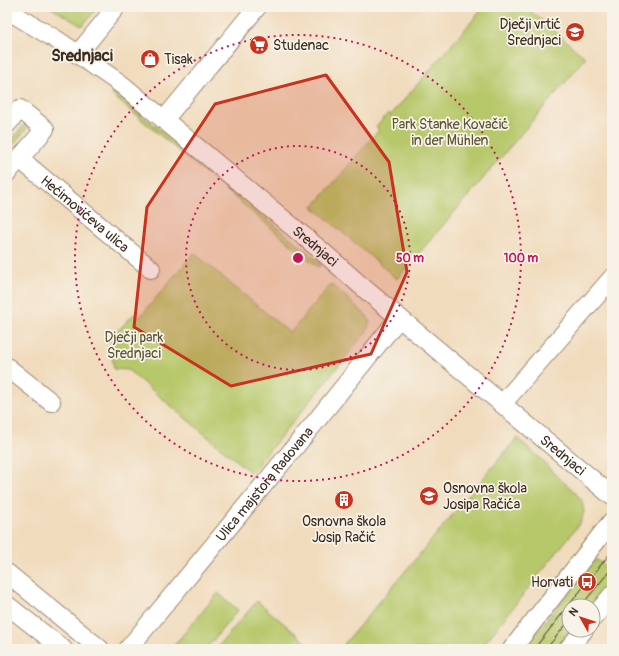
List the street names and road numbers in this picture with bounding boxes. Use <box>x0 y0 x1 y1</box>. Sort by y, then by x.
street label: Hećimovićeva ulica <box>37 172 132 256</box>
street label: Srednjaci <box>289 222 342 271</box>
street label: Ulica majstora Radovana <box>212 424 317 545</box>
street label: Srednjaci <box>536 431 589 479</box>

